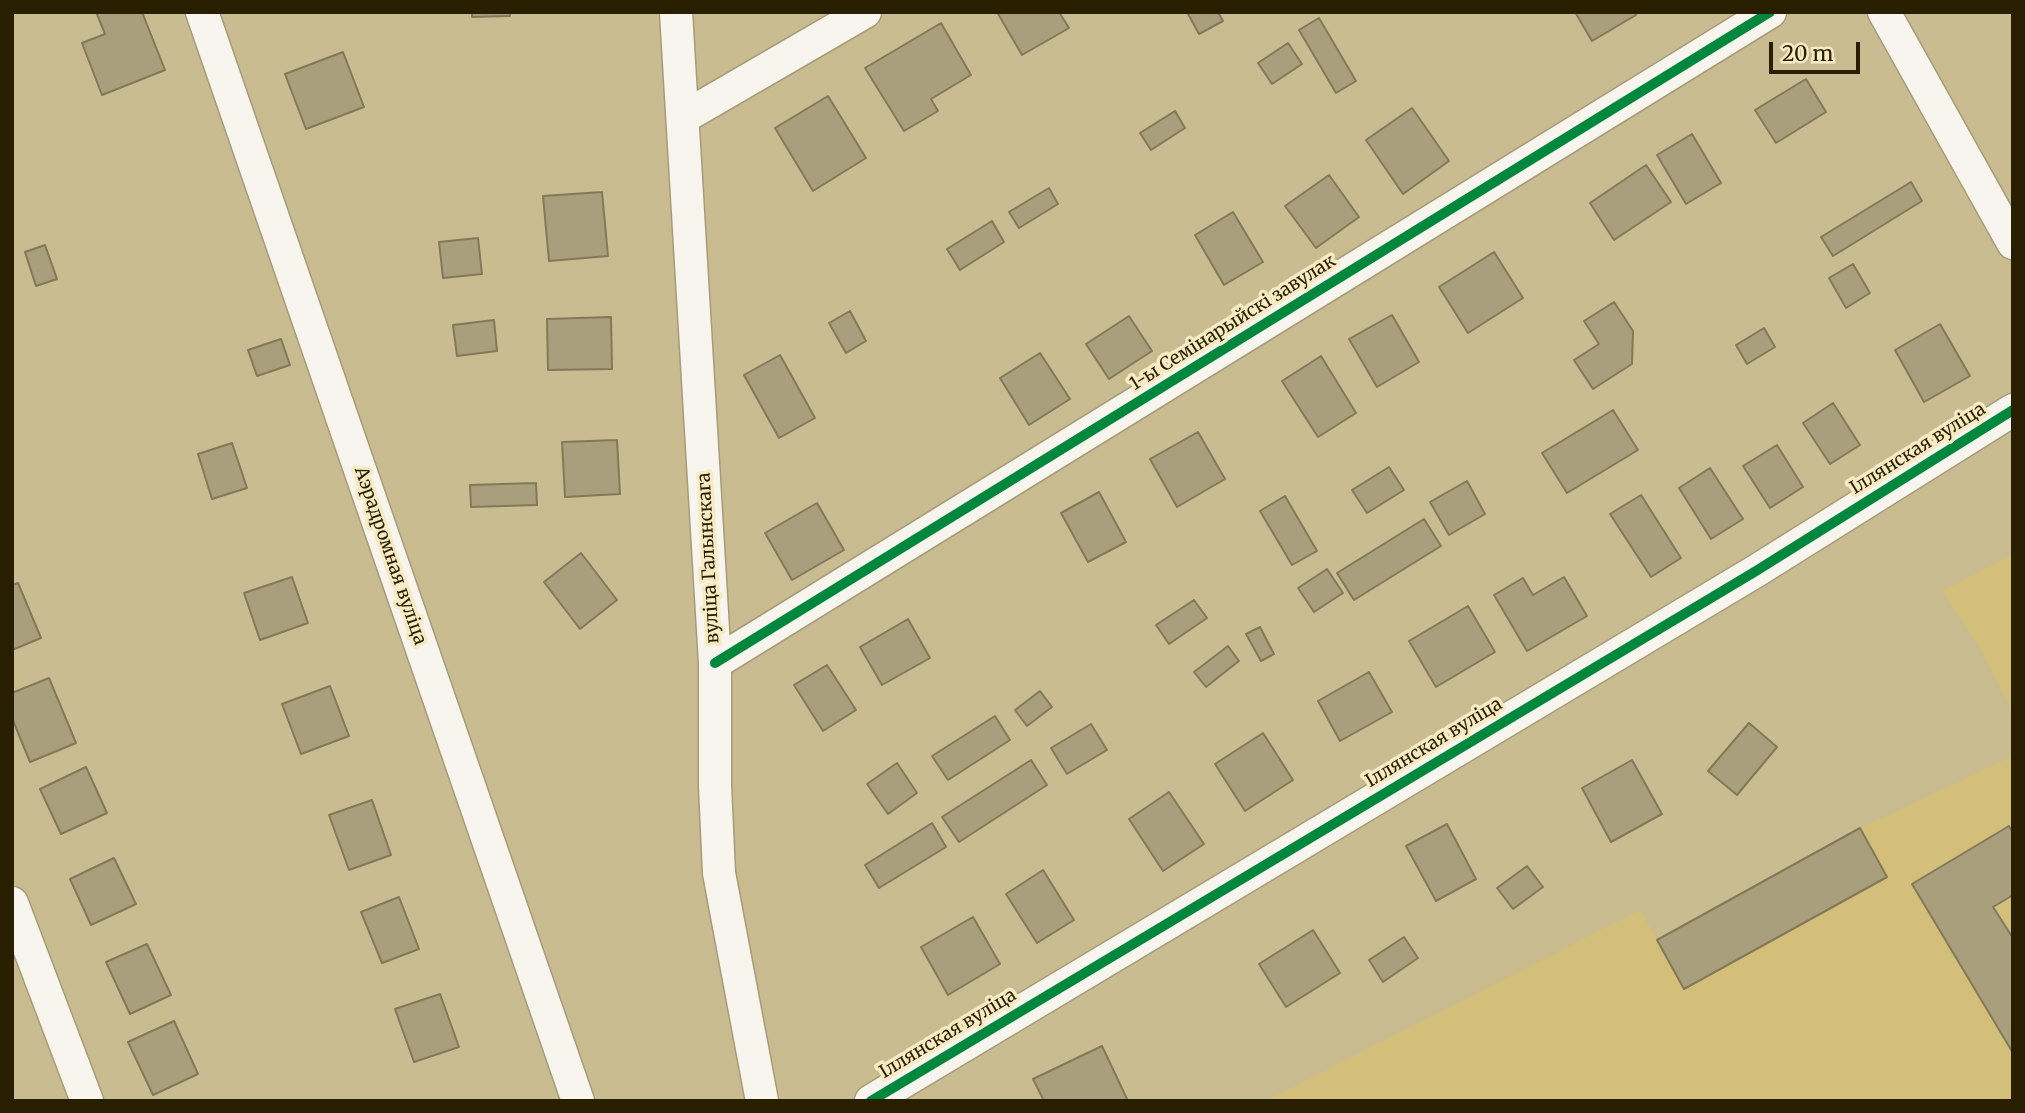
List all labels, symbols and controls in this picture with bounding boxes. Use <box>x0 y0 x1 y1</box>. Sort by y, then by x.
scale bar <box>1773 28 1864 72</box>
text: 20 m <box>1782 40 1833 67</box>
street label: 1-ы Семінарыйскі завулак <box>1126 251 1340 395</box>
street label: Іллянская вуліца <box>1846 399 1990 499</box>
street label: Аэрадромная вуліца <box>349 464 431 648</box>
street label: вуліца Галынскага <box>694 472 724 644</box>
street label: Іллянская вуліца <box>1362 694 1506 792</box>
street label: Іллянская вуліца <box>876 985 1020 1083</box>

